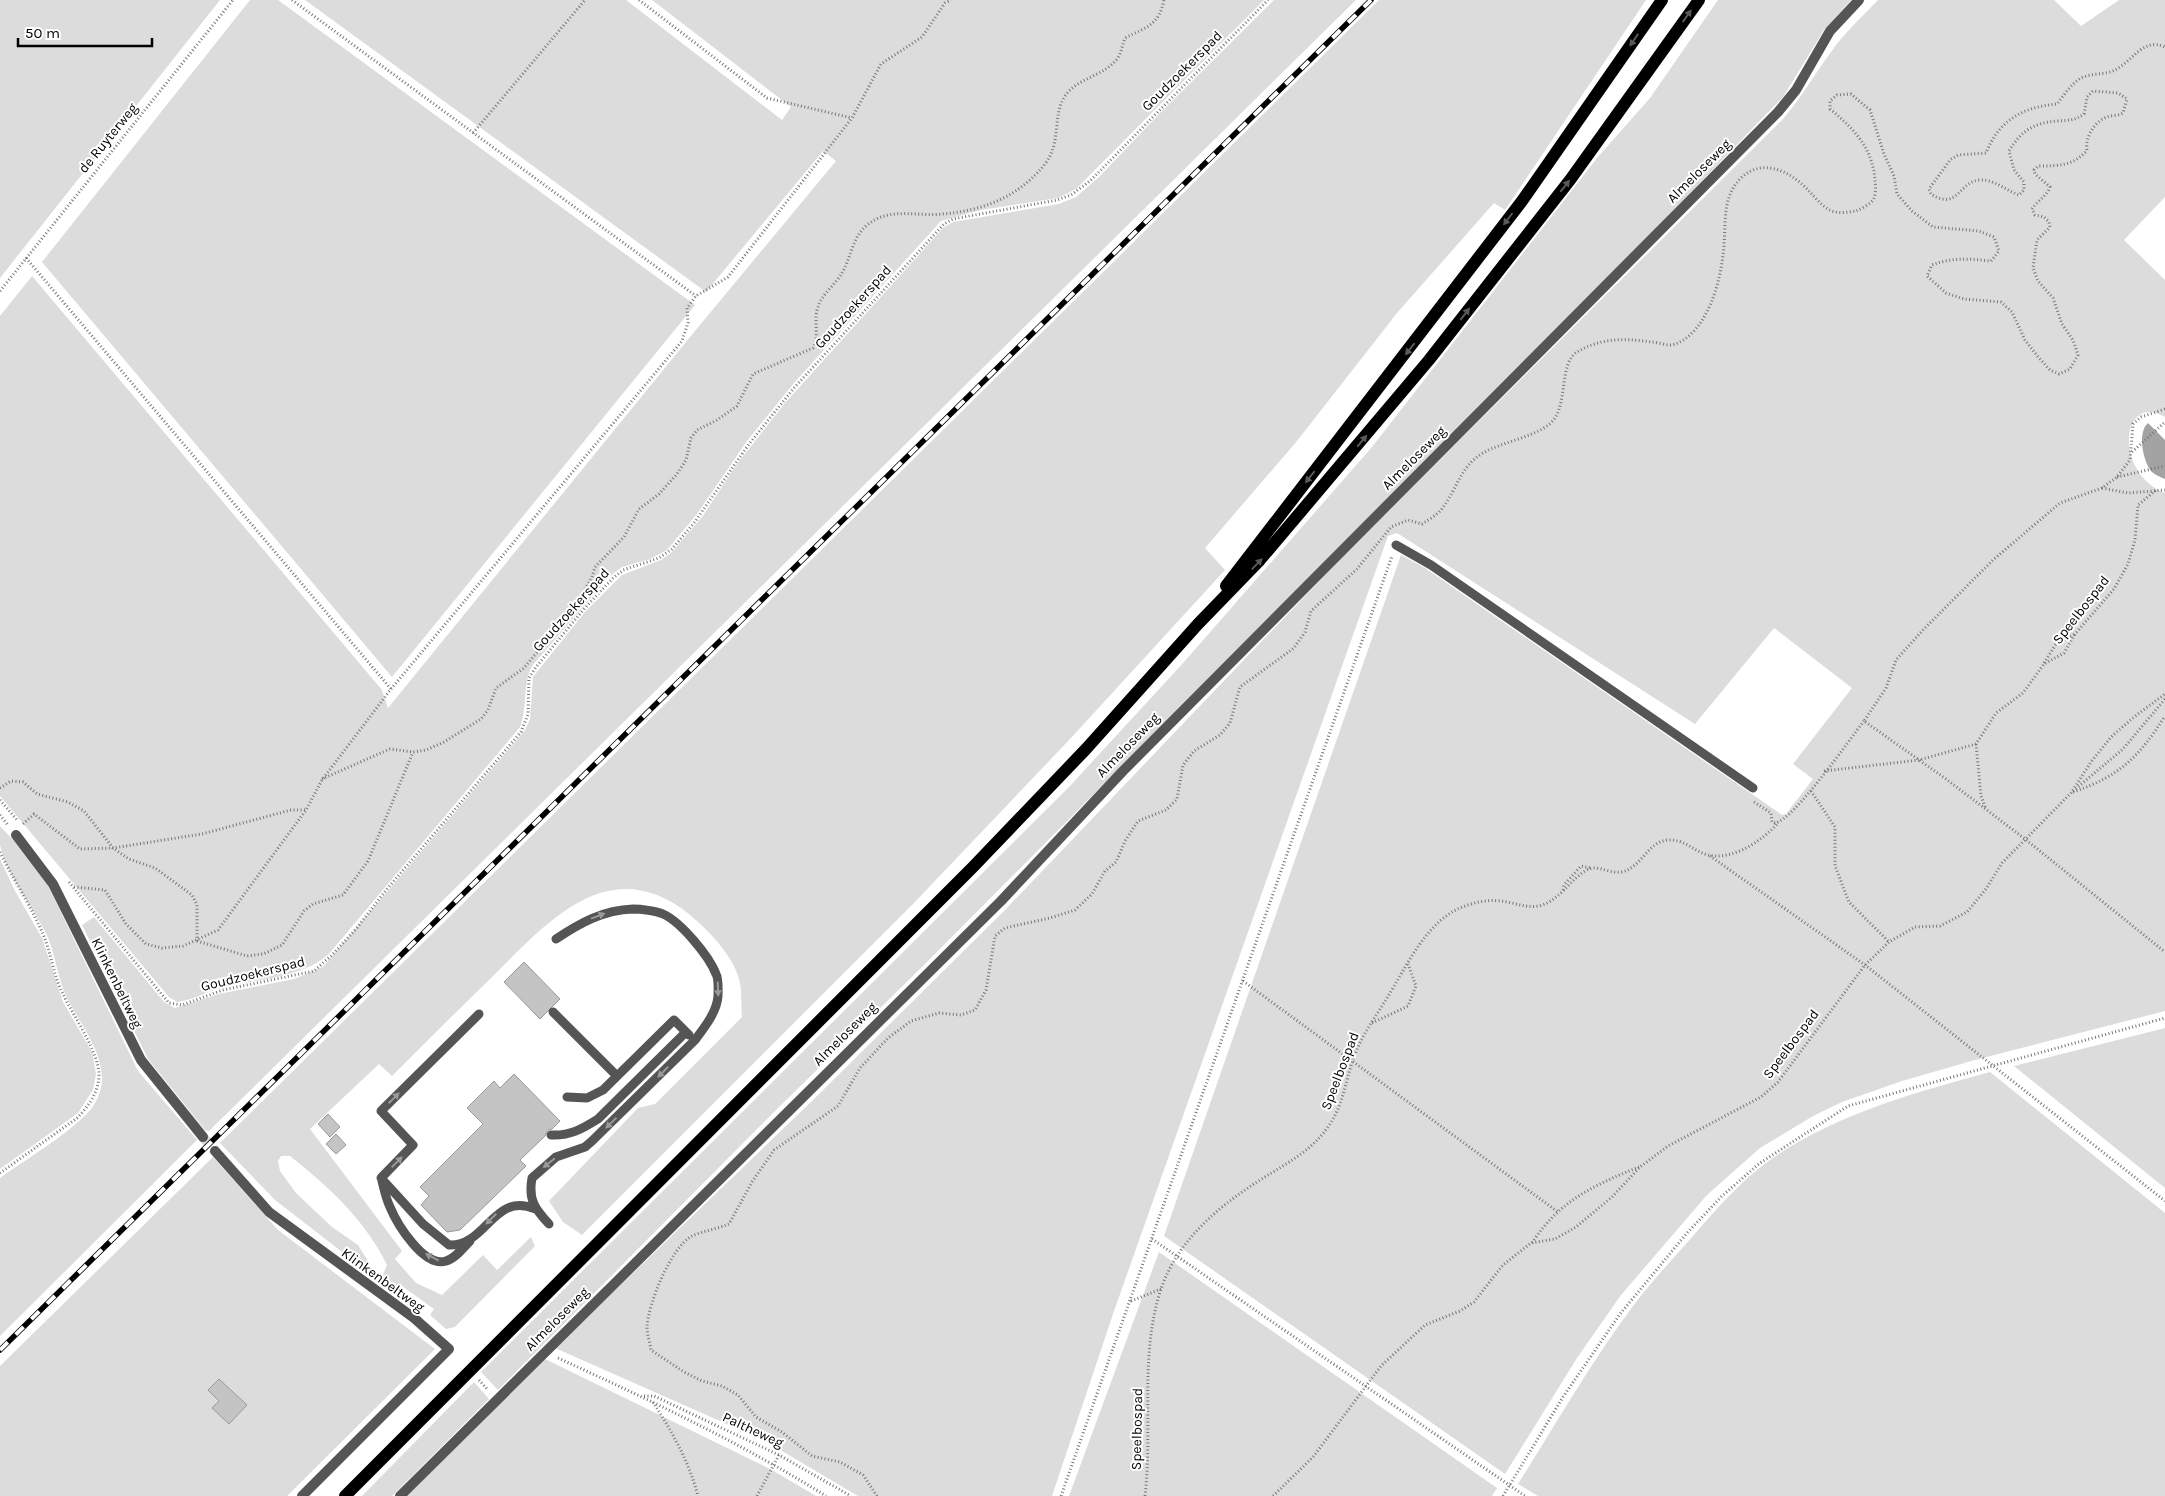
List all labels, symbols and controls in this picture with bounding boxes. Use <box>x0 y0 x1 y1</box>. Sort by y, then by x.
one-way arrow <box>1683 9 1692 23</box>
scale bar <box>18 15 151 47</box>
text: 50 m <box>25 24 60 42</box>
street label: Goudzoekerspad <box>1138 27 1226 115</box>
one-way arrow <box>1629 34 1639 47</box>
street label: de Ruyterweg <box>75 100 141 176</box>
street label: Almeloseweg <box>1663 135 1735 207</box>
one-way arrow <box>1559 180 1570 193</box>
one-way arrow <box>1503 212 1513 226</box>
street label: Goudzoekerspad <box>811 262 895 352</box>
one-way arrow <box>1459 308 1470 321</box>
one-way arrow <box>1404 342 1415 355</box>
street label: Almeloseweg <box>1378 422 1450 494</box>
one-way arrow <box>1357 434 1368 447</box>
one-way arrow <box>1304 470 1315 483</box>
one-way arrow <box>1251 558 1263 570</box>
street label: Goudzoekerspad <box>529 565 613 655</box>
street label: Speelbospad <box>2049 572 2113 648</box>
street label: Almeloseweg <box>1093 709 1163 781</box>
one-way arrow <box>591 912 606 919</box>
street label: Klinkenbeltweg <box>88 935 146 1031</box>
street label: Goudzoekerspad <box>199 953 307 995</box>
one-way arrow <box>714 981 722 997</box>
street label: Almeloseweg <box>809 998 881 1070</box>
street label: Speelbospad <box>1759 1006 1823 1082</box>
street label: Speelbospad <box>1317 1029 1363 1113</box>
one-way arrow <box>657 1066 669 1078</box>
one-way arrow <box>388 1092 400 1104</box>
one-way arrow <box>606 1116 618 1128</box>
one-way arrow <box>391 1156 403 1168</box>
one-way arrow <box>543 1157 556 1168</box>
one-way arrow <box>486 1213 498 1225</box>
street label: Klinkenbeltweg <box>338 1244 428 1316</box>
one-way arrow <box>424 1253 439 1261</box>
street label: Almeloseweg <box>521 1283 593 1355</box>
street label: Speelbospad <box>1128 1388 1146 1470</box>
street label: Paltheweg <box>720 1408 786 1452</box>

